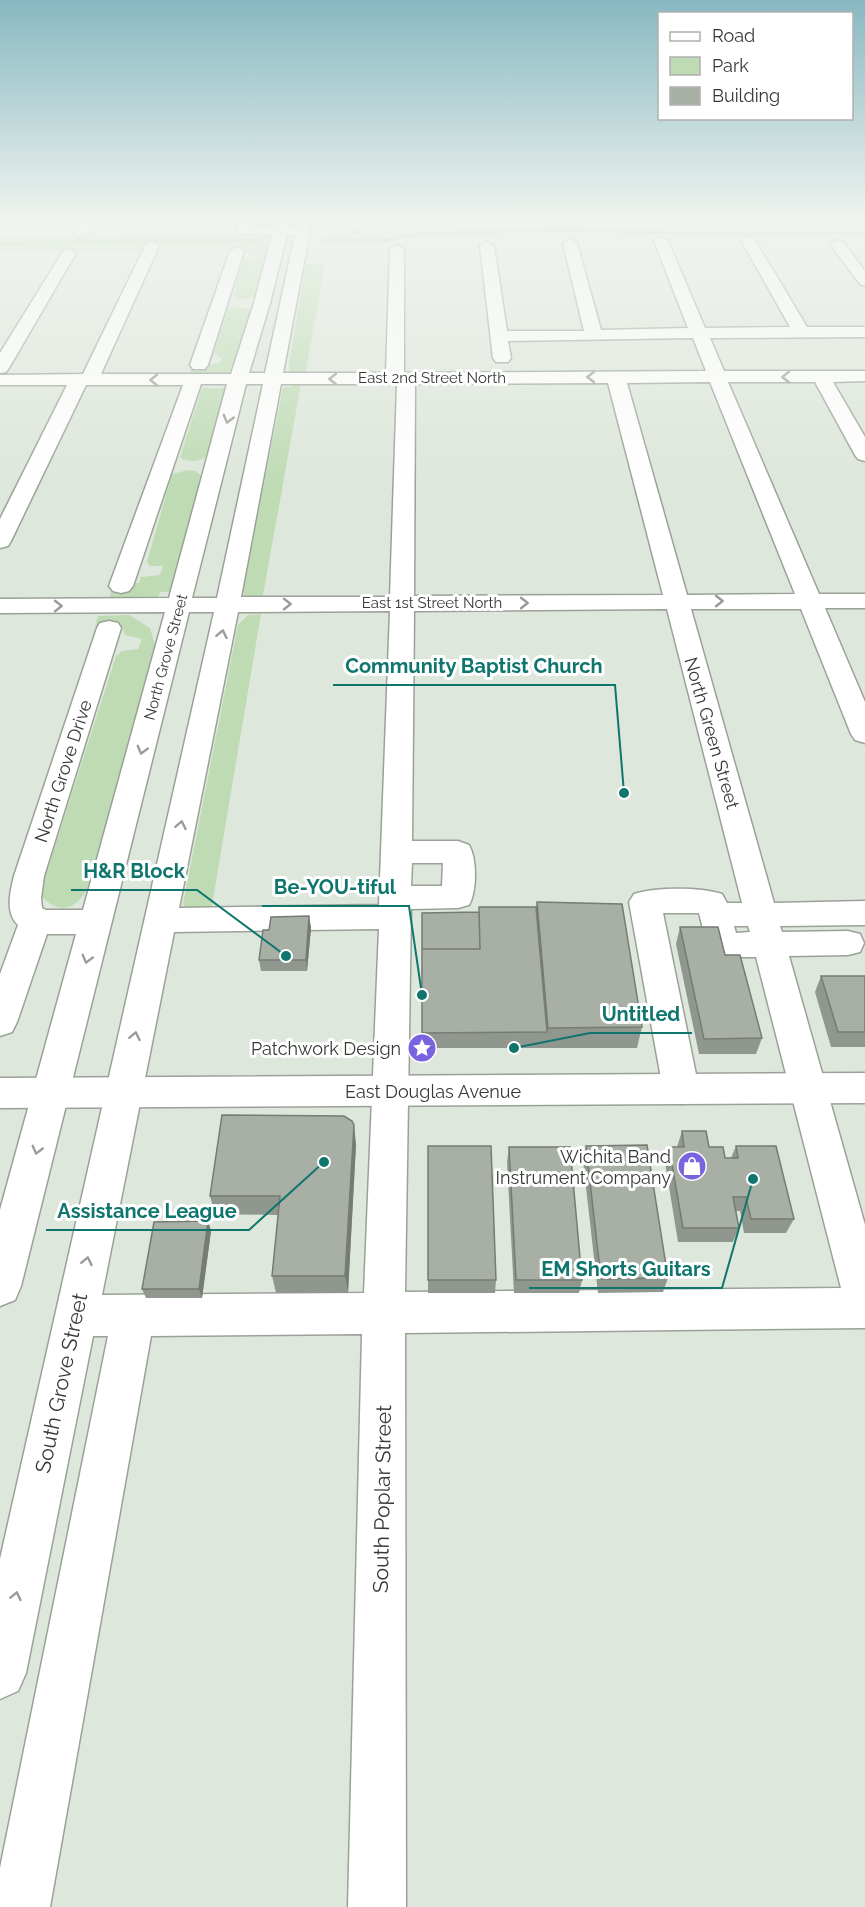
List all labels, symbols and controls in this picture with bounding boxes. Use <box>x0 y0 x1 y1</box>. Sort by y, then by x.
legend <box>658 12 853 120</box>
text: Road <box>712 25 755 46</box>
text: Park <box>712 55 749 76</box>
text: Building <box>712 85 780 106</box>
street label: East 2nd Street North <box>358 369 506 387</box>
one-way arrow <box>781 370 790 383</box>
one-way arrow <box>586 371 595 383</box>
one-way arrow <box>149 373 158 386</box>
one-way arrow <box>328 373 337 385</box>
one-way arrow <box>223 413 235 424</box>
street label: North Grove Street <box>141 592 191 722</box>
street label: East 1st Street North <box>362 594 502 612</box>
one-way arrow <box>714 595 723 607</box>
one-way arrow <box>519 596 528 609</box>
one-way arrow <box>282 598 291 610</box>
one-way arrow <box>54 600 63 612</box>
one-way arrow <box>214 630 227 640</box>
callout: Community Baptist Church <box>333 647 615 685</box>
text: Community Baptist Church <box>345 654 603 678</box>
street label: North Green Street <box>680 655 744 811</box>
street label: North Grove Drive <box>30 697 96 845</box>
one-way arrow <box>137 744 149 755</box>
one-way arrow <box>173 820 186 830</box>
callout: H&R Block <box>71 852 197 890</box>
text: H&R Block <box>83 859 186 883</box>
callout: Be-YOU-tiful <box>262 868 409 906</box>
text: Be-YOU-tiful <box>274 875 397 899</box>
one-way arrow <box>82 954 95 964</box>
callout: Untitled <box>590 995 692 1033</box>
text: Untitled <box>602 1002 680 1026</box>
one-way arrow <box>128 1031 141 1041</box>
place icon: Patchwork Design <box>406 1032 438 1064</box>
place label: Patchwork Design <box>251 1038 401 1059</box>
street label: East Douglas Avenue <box>345 1081 521 1102</box>
one-way arrow <box>32 1144 44 1155</box>
place label: Wichita Band Instrument Company <box>496 1146 671 1188</box>
shop icon: Wichita Band Instrument Company <box>676 1150 708 1182</box>
callout: Assistance League <box>46 1192 249 1230</box>
text: Assistance League <box>57 1199 237 1223</box>
callout: EM Shorts Guitars <box>529 1250 722 1288</box>
one-way arrow <box>80 1256 93 1266</box>
text: EM Shorts Guitars <box>541 1257 711 1281</box>
street label: South Grove Street <box>30 1291 92 1475</box>
street label: South Poplar Street <box>368 1405 396 1593</box>
one-way arrow <box>9 1591 22 1601</box>

